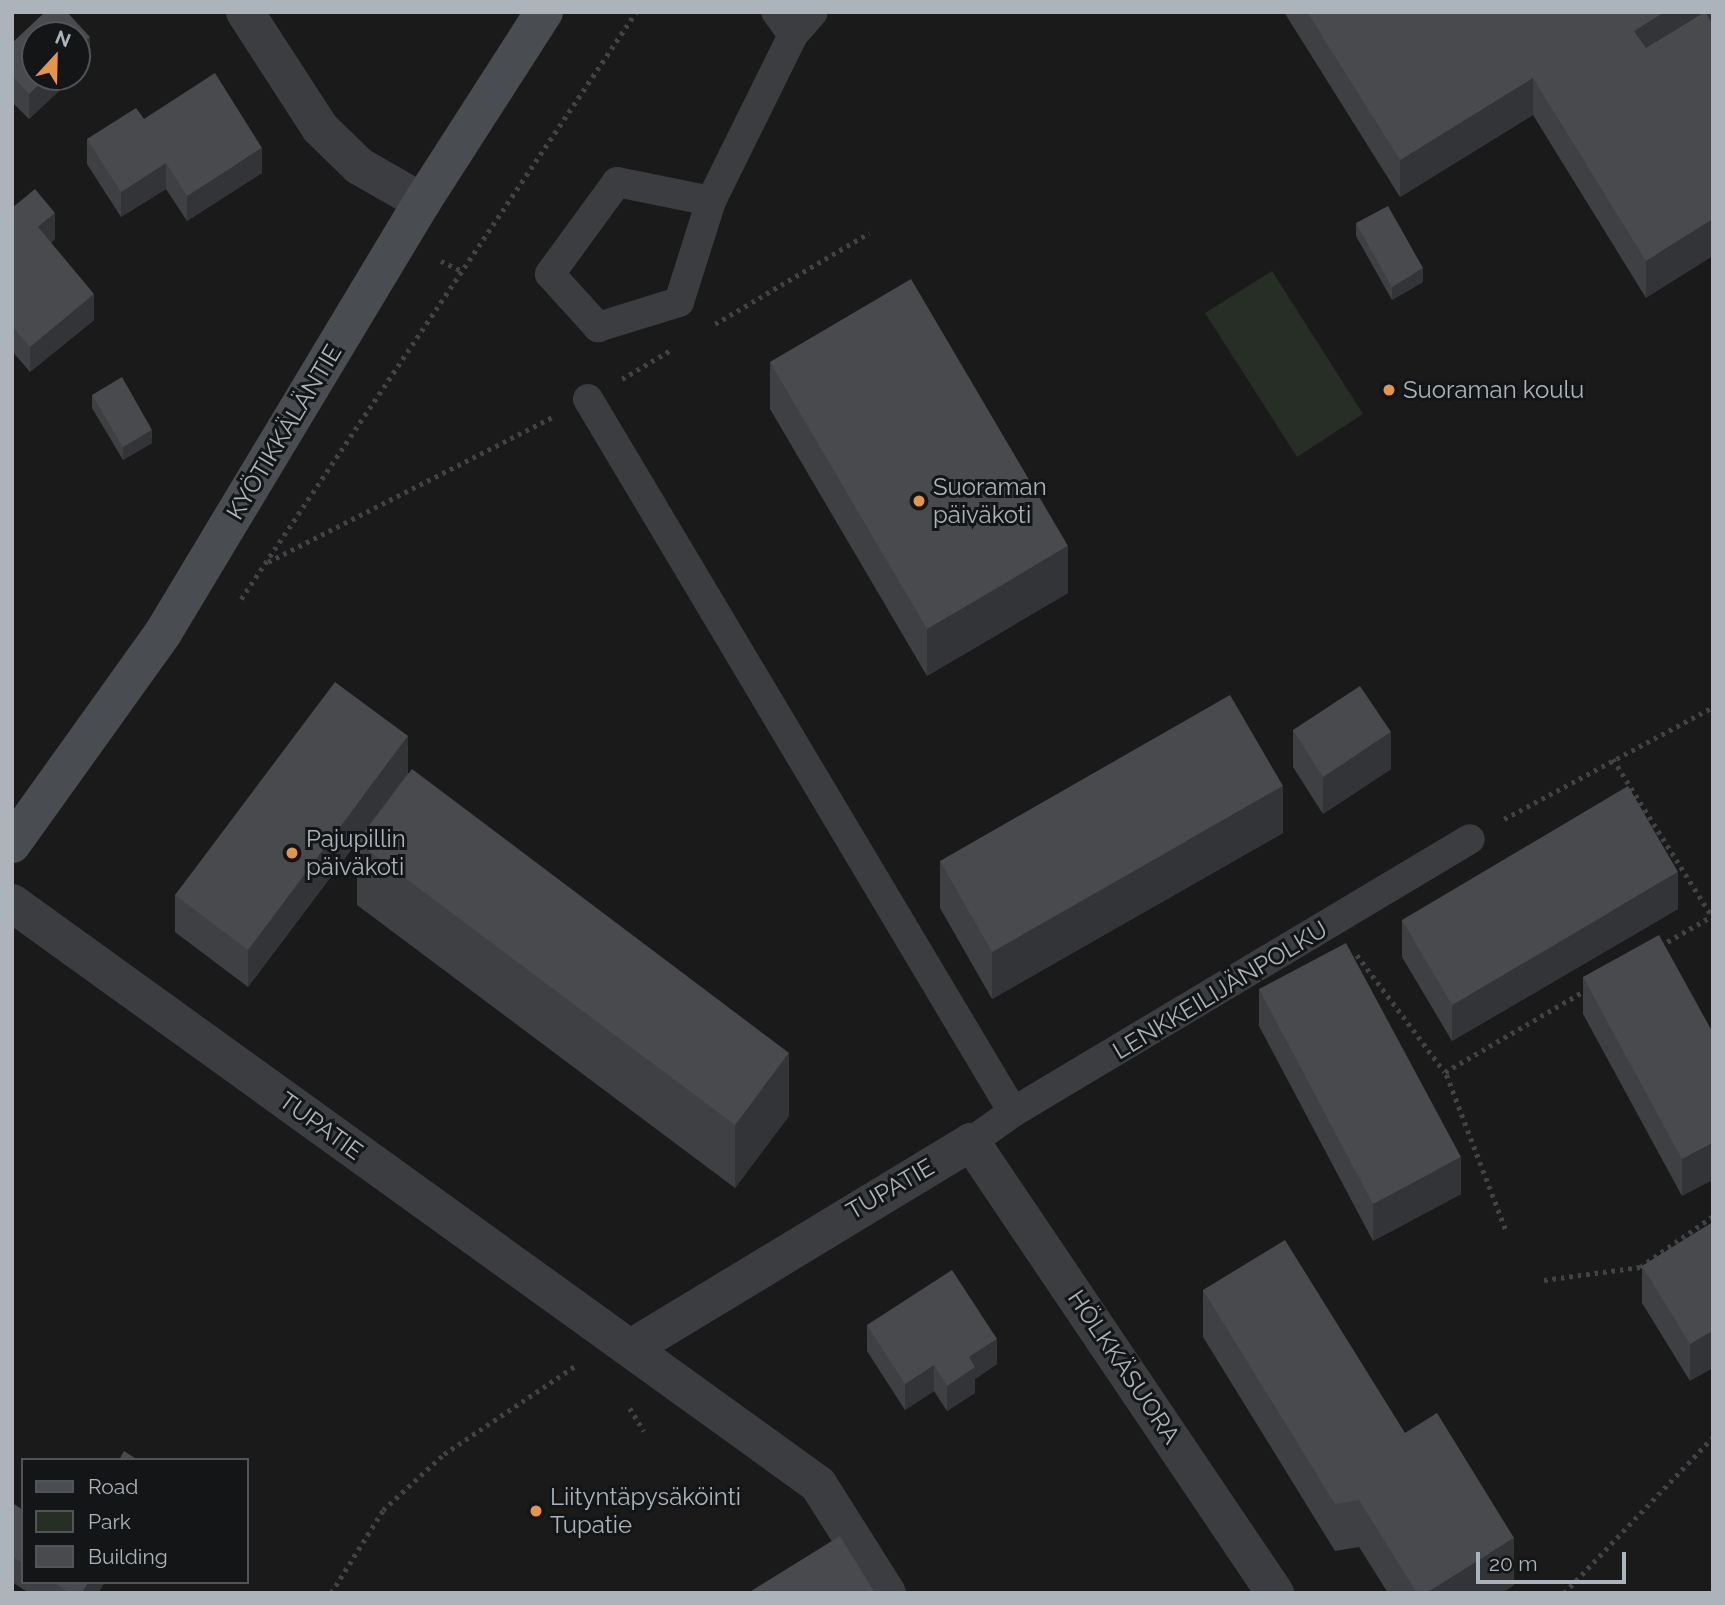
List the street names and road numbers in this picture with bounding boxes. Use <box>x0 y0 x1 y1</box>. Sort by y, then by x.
street label: KYÖTIKKÄLÄNTIE <box>220 339 348 525</box>
street label: LENKKEILIJÄNPOLKU <box>1108 915 1332 1065</box>
street label: TUPATIE <box>274 1086 368 1166</box>
street label: TUPATIE <box>841 1152 939 1226</box>
street label: HÖLKKÄSUORA <box>1062 1285 1186 1449</box>

